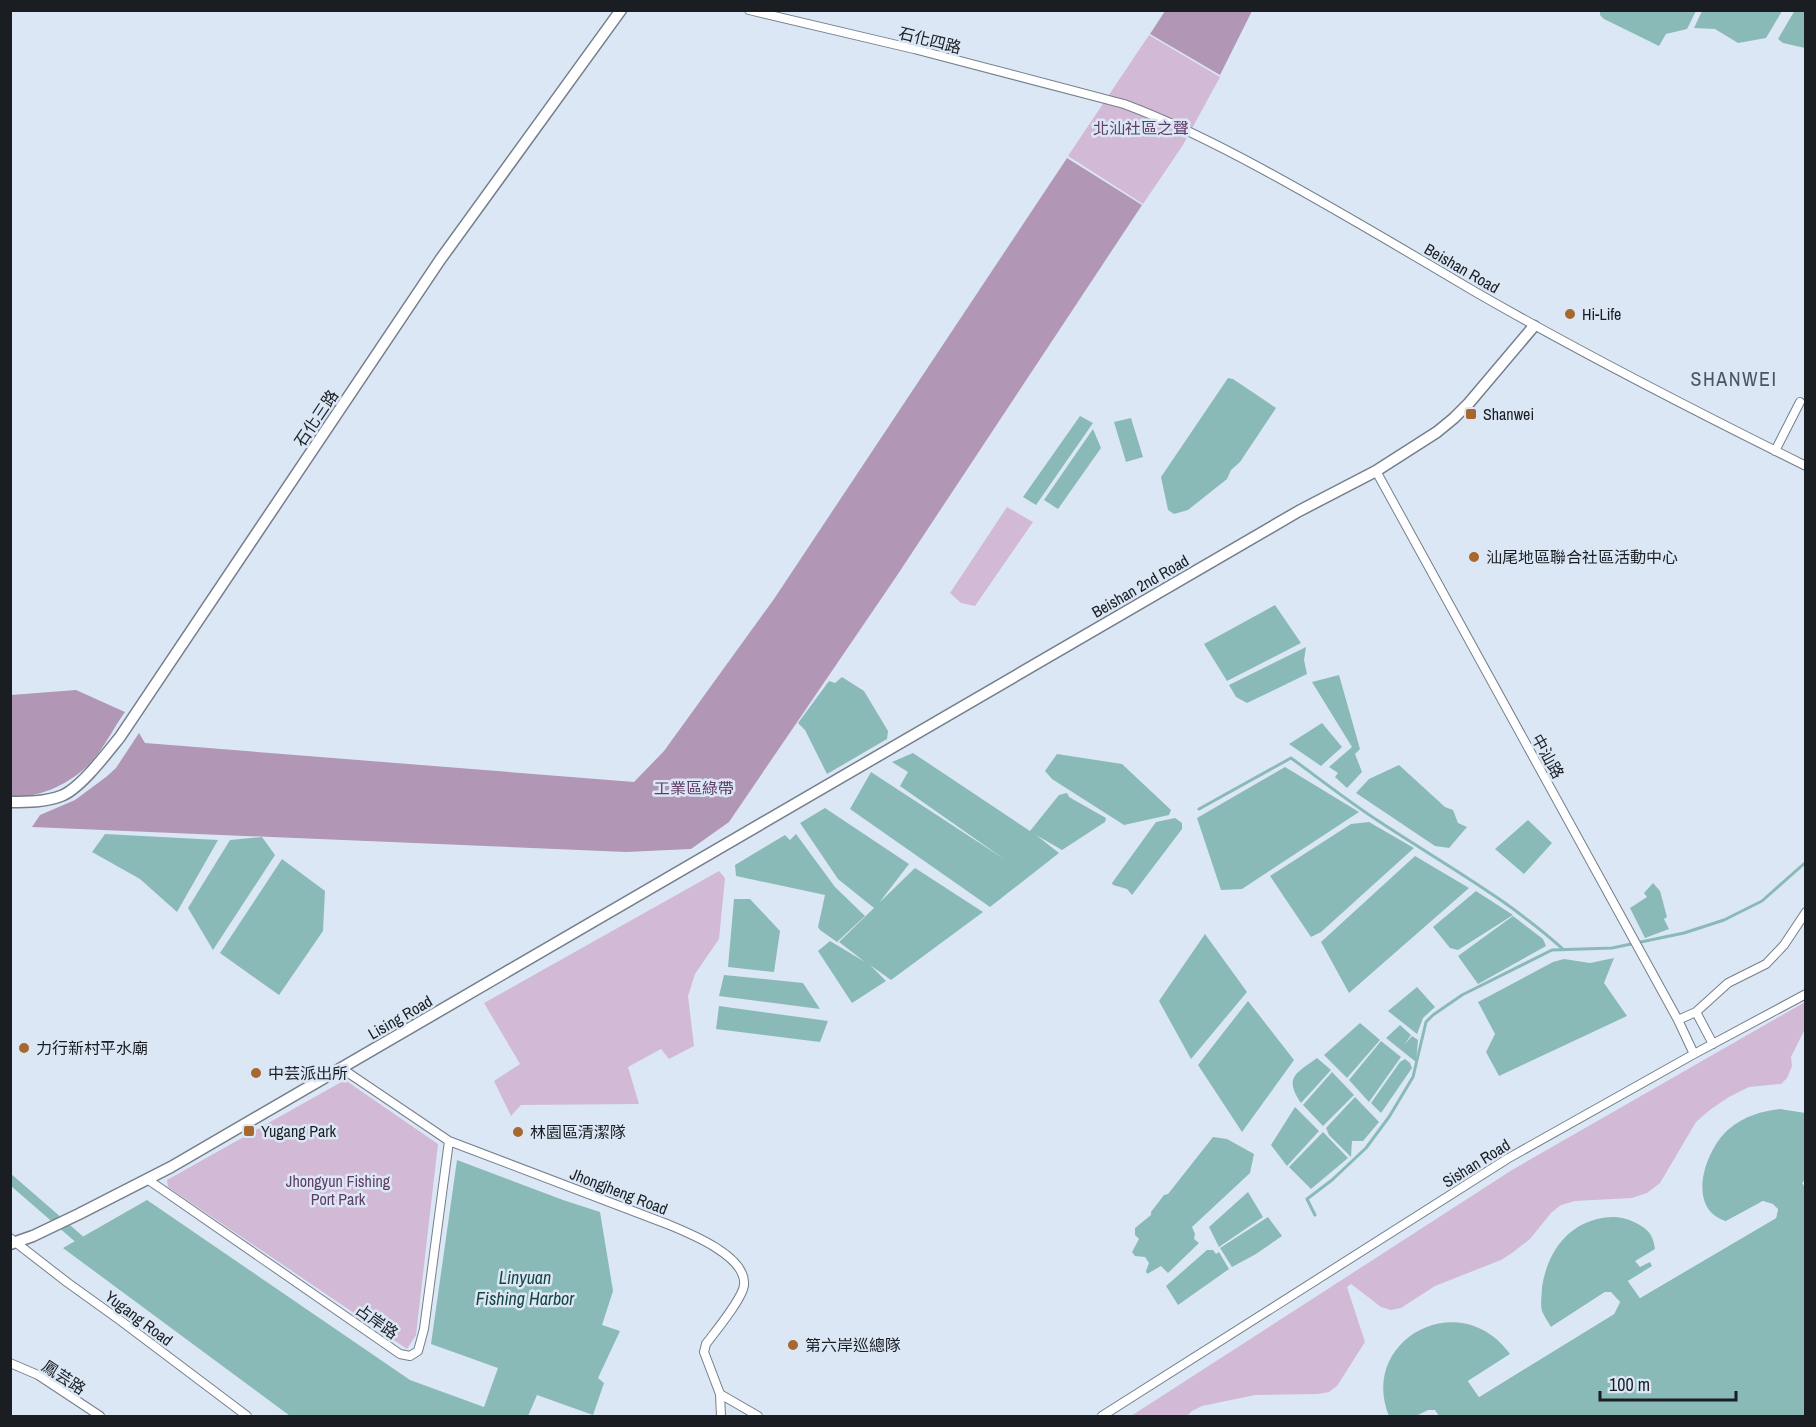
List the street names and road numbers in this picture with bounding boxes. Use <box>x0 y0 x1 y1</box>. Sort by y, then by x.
street label: 石化四路 <box>896 22 964 58</box>
street label: Beishan Road <box>1420 238 1504 298</box>
street label: 石化三路 <box>289 385 343 451</box>
street label: Beishan 2nd Road <box>1087 549 1193 623</box>
street label: 中汕路 <box>1527 730 1569 782</box>
street label: Lising Road <box>364 990 436 1044</box>
street label: Sishan Road <box>1438 1134 1514 1192</box>
street label: Jhongjheng Road <box>567 1162 671 1220</box>
street label: Yugang Road <box>101 1285 177 1351</box>
street label: 占岸路 <box>351 1298 403 1344</box>
street label: 鳳芸路 <box>38 1355 90 1399</box>

